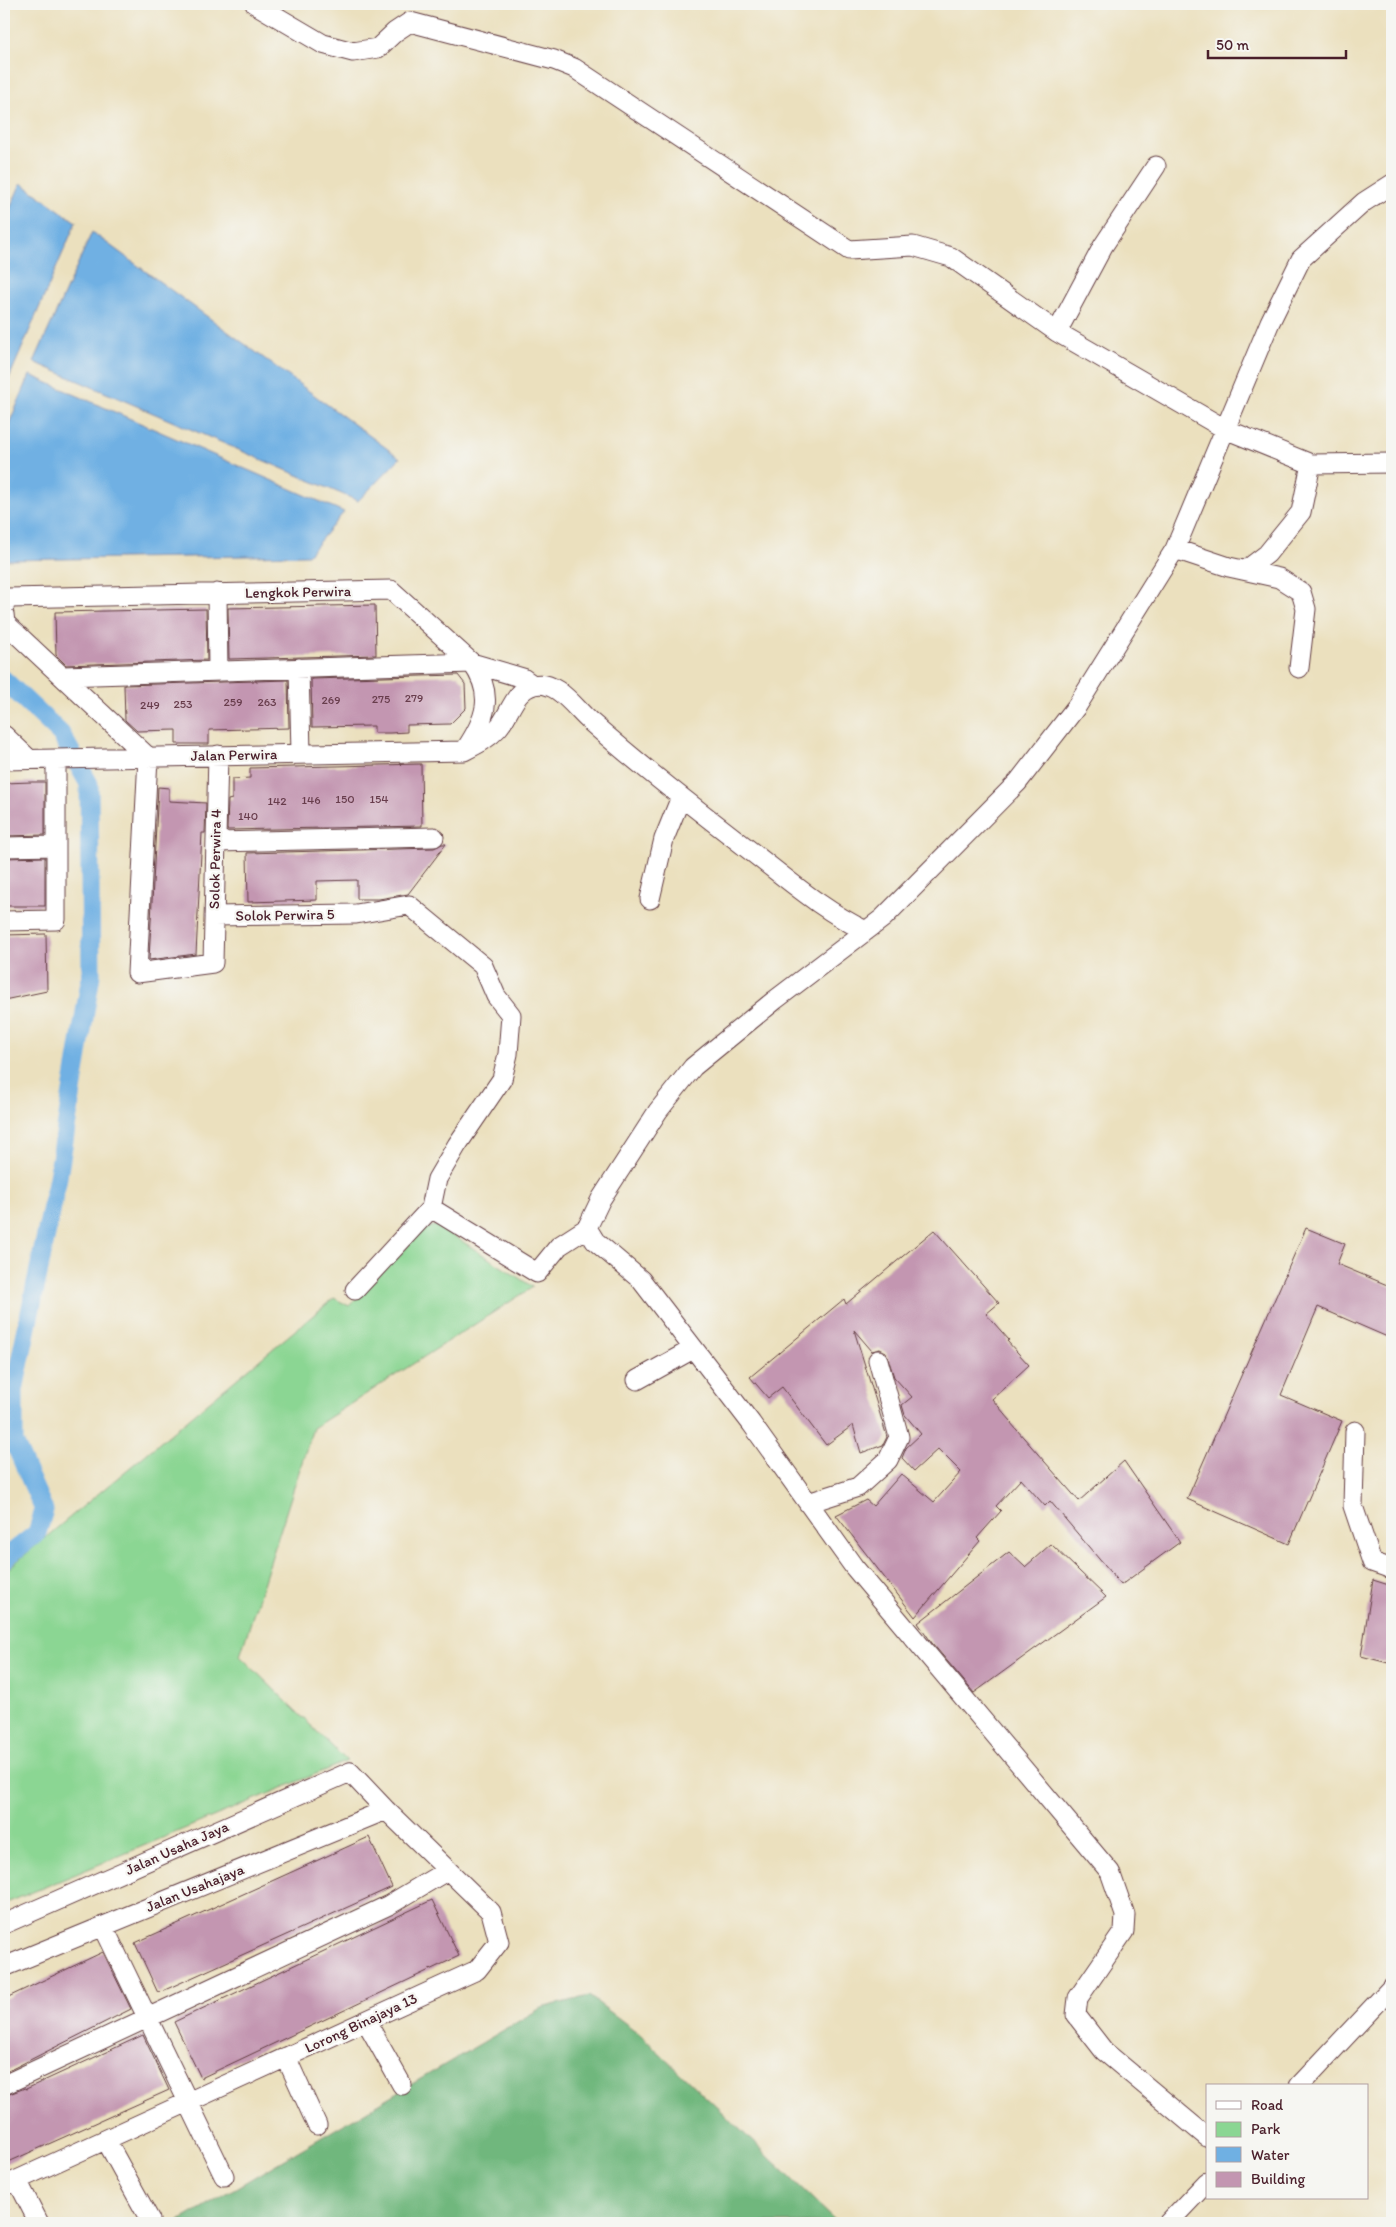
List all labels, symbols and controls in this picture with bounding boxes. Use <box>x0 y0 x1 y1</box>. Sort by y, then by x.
scale bar <box>1208 28 1346 60</box>
text: 50 m <box>1216 36 1249 54</box>
street label: Lengkok Perwira <box>245 582 352 602</box>
house number: 279 <box>405 691 423 705</box>
house number: 275 <box>372 692 390 706</box>
house number: 269 <box>322 693 340 707</box>
house number: 259 <box>224 695 242 709</box>
house number: 263 <box>257 695 277 709</box>
house number: 253 <box>173 697 193 711</box>
house number: 249 <box>140 698 160 712</box>
street label: Jalan Perwira <box>191 745 278 765</box>
house number: 150 <box>335 792 355 806</box>
house number: 154 <box>369 792 389 806</box>
house number: 146 <box>301 793 321 807</box>
house number: 142 <box>267 794 287 808</box>
street label: Solok Perwira 4 <box>205 809 225 909</box>
house number: 140 <box>238 809 258 823</box>
street label: Solok Perwira 5 <box>235 905 335 925</box>
street label: Jalan Usaha Jaya <box>123 1817 232 1879</box>
street label: Jalan Usahajaya <box>143 1860 247 1916</box>
street label: Lorong Binajaya 13 <box>302 1989 420 2057</box>
legend <box>1206 2084 1368 2200</box>
text: Road <box>1251 2096 1284 2114</box>
text: Park <box>1251 2120 1281 2138</box>
text: Water <box>1251 2146 1290 2164</box>
text: Building <box>1251 2170 1305 2188</box>

